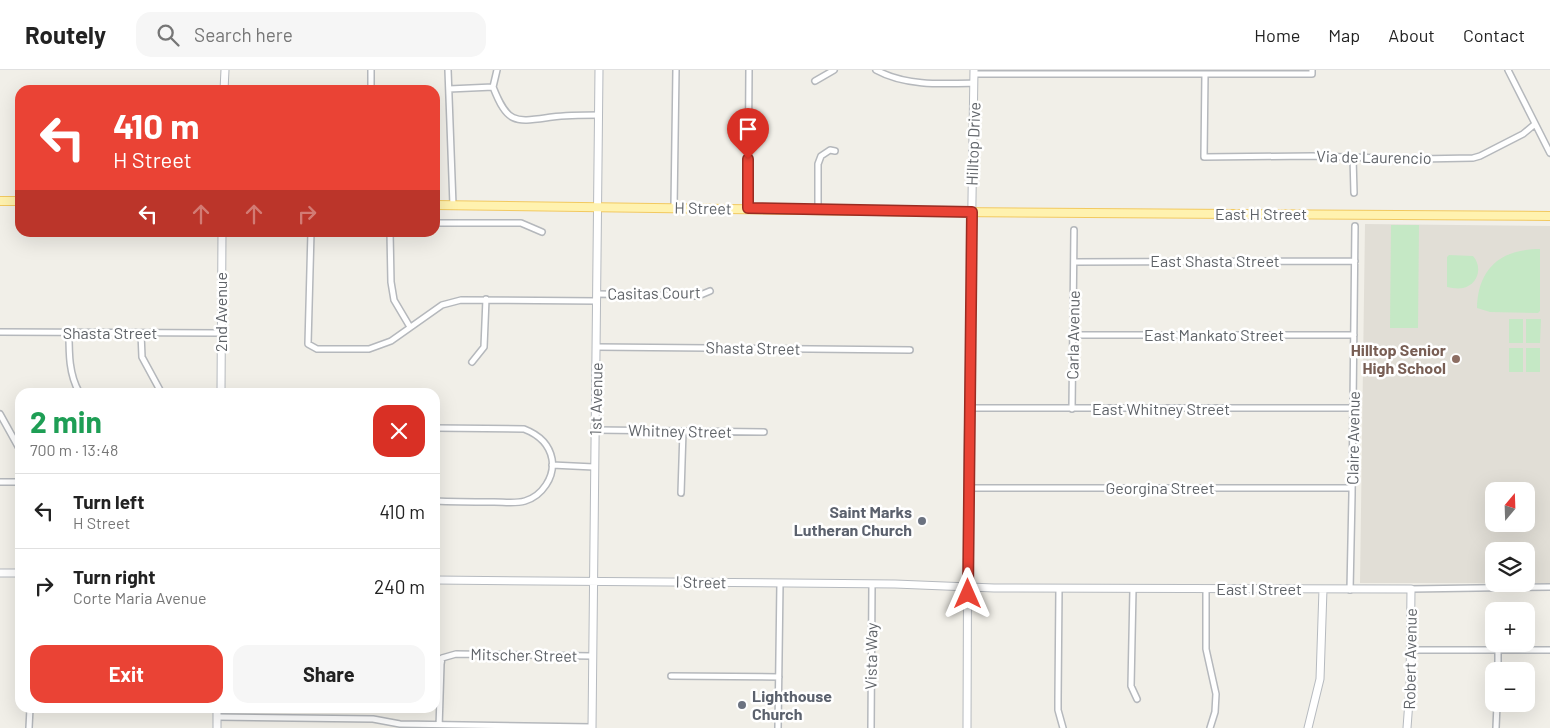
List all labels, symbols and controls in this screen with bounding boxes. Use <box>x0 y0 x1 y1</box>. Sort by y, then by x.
search box <box>136 12 486 57</box>
text: Routely <box>25 20 106 49</box>
icon: search <box>154 21 182 49</box>
text: Search here <box>194 23 293 46</box>
text: Home <box>1254 24 1300 46</box>
text: Map <box>1328 24 1360 46</box>
text: About <box>1388 24 1435 46</box>
text: Contact <box>1463 24 1525 46</box>
street label: Hilltop Drive <box>962 102 983 186</box>
text: 410 m <box>113 104 199 146</box>
icon: left <box>30 105 95 170</box>
pin <box>727 108 769 159</box>
icon: arrive <box>734 115 762 143</box>
text: H Street <box>113 146 192 172</box>
street label: Via de Laurencio <box>1316 146 1432 167</box>
street label: H Street <box>674 198 732 217</box>
icon: left <box>134 200 162 228</box>
icon: ahead <box>187 200 215 228</box>
icon: ahead <box>240 200 268 228</box>
icon: right <box>293 200 321 228</box>
street label: East H Street <box>1215 204 1307 223</box>
street label: East Shasta Street <box>1150 251 1280 270</box>
street label: 2nd Avenue <box>211 272 230 352</box>
street label: Casitas Court <box>607 282 701 303</box>
street label: Carla Avenue <box>1062 290 1083 380</box>
street label: Shasta Street <box>63 323 157 342</box>
street label: East Mankato Street <box>1144 325 1284 344</box>
street label: Shasta Street <box>705 337 801 358</box>
place label: Hilltop Senior High School <box>1351 340 1446 377</box>
marker: Hilltop Senior High School <box>1450 353 1462 365</box>
street label: 1st Avenue <box>585 362 606 436</box>
street label: Claire Avenue <box>1342 391 1363 485</box>
street label: East Whitney Street <box>1092 399 1230 418</box>
text: 2 min <box>30 403 102 439</box>
button: close <box>373 405 425 457</box>
street label: Whitney Street <box>628 420 732 441</box>
text: 700 m · 13:48 <box>30 440 118 459</box>
street label: Georgina Street <box>1106 478 1215 497</box>
north arrow <box>1485 482 1535 532</box>
map controls <box>1485 482 1535 712</box>
text: Turn left <box>73 490 144 513</box>
icon: left <box>30 497 58 525</box>
text: 410 m <box>379 500 425 523</box>
place label: Saint Marks Lutheran Church <box>794 502 912 539</box>
text: H Street <box>73 513 130 532</box>
marker: Saint Marks Lutheran Church <box>916 515 928 527</box>
button: layers <box>1485 542 1535 592</box>
text: Turn right <box>73 565 155 588</box>
position arrow <box>941 567 993 619</box>
icon: right <box>30 572 58 600</box>
street label: I Street <box>675 572 727 591</box>
text: 240 m <box>374 575 425 598</box>
street label: East I Street <box>1216 579 1302 598</box>
text: Corte Maria Avenue <box>73 588 207 607</box>
button: + <box>1485 602 1535 652</box>
street label: Robert Avenue <box>1399 608 1420 710</box>
street label: Vista Way <box>860 622 881 690</box>
street label: Mitscher Street <box>470 644 578 665</box>
button: Exit <box>30 645 223 703</box>
button: Share <box>233 645 425 703</box>
button: − <box>1485 662 1535 712</box>
place label: Lighthouse Church <box>752 686 832 723</box>
marker: Lighthouse Church <box>736 699 748 711</box>

